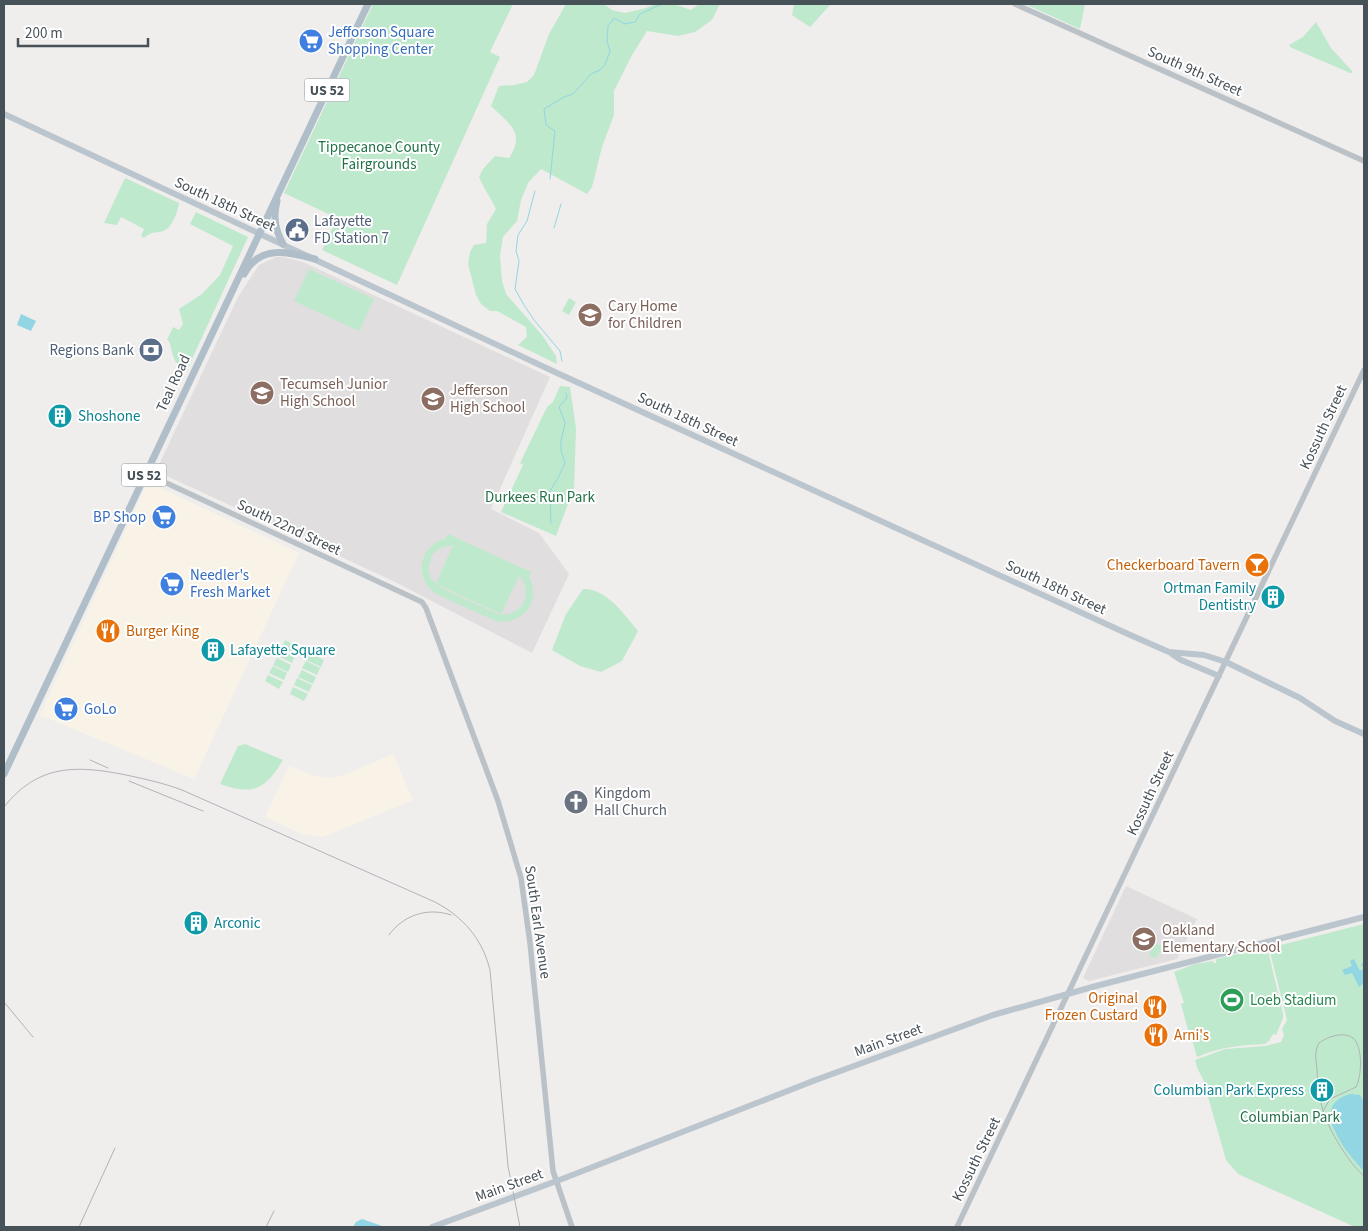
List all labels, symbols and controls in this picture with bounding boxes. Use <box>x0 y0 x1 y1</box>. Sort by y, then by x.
scale bar <box>18 15 148 47</box>
place label: Jefforson Square Shopping Center <box>328 22 435 60</box>
text: 200 m <box>25 23 63 44</box>
supermarket icon: Jefforson Square Shopping Center <box>298 28 324 54</box>
street label: South 9th Street <box>1144 41 1246 102</box>
road number: US 52 <box>304 78 350 102</box>
park label: Tippecanoe County Fairgrounds <box>318 137 440 175</box>
street label: South 18th Street <box>171 172 279 237</box>
place label: Lafayette FD Station 7 <box>314 211 389 249</box>
public building icon: Lafayette FD Station 7 <box>284 217 310 243</box>
place label: Cary Home for Children <box>608 296 682 334</box>
school or university icon: Cary Home for Children <box>577 302 603 328</box>
bank icon: Regions Bank <box>138 337 164 363</box>
place label: Regions Bank <box>49 340 135 361</box>
street label: Teal Road <box>151 351 196 415</box>
place label: Tecumseh Junior High School <box>280 374 388 412</box>
school or university icon: Tecumseh Junior High School <box>249 380 275 406</box>
place label: Jefferson High School <box>450 380 525 418</box>
street label: Kossuth Street <box>1295 381 1352 473</box>
school or university icon: Jefferson High School <box>420 386 446 412</box>
street label: South 18th Street <box>634 387 742 452</box>
building icon: Shoshone <box>47 403 73 429</box>
place label: Shoshone <box>78 406 141 427</box>
road number: US 52 <box>122 464 166 486</box>
park label: Durkees Run Park <box>485 487 595 508</box>
street label: South 22nd Street <box>233 494 344 561</box>
supermarket icon: BP Shop <box>151 504 177 530</box>
place label: BP Shop <box>93 507 146 528</box>
bar icon: Checkerboard Tavern <box>1244 552 1270 578</box>
street label: South 18th Street <box>1002 555 1110 620</box>
place label: Checkerboard Tavern <box>1107 555 1240 576</box>
place label: Needler's Fresh Market <box>190 565 270 603</box>
supermarket icon: Needler's Fresh Market <box>159 571 185 597</box>
place label: Ortman Family Dentistry <box>1163 578 1256 616</box>
building icon: Ortman Family Dentistry <box>1260 584 1286 610</box>
restaurant icon: Burger King <box>95 618 121 644</box>
place label: Burger King <box>126 621 200 642</box>
building icon: Lafayette Square <box>200 637 226 663</box>
place label: Lafayette Square <box>230 640 335 661</box>
supermarket icon: GoLo <box>53 696 79 722</box>
place label: GoLo <box>84 699 117 720</box>
street label: Kossuth Street <box>1122 747 1179 839</box>
place label: Kingdom Hall Church <box>594 783 667 821</box>
church icon: Kingdom Hall Church <box>563 789 589 815</box>
street label: South Earl Avenue <box>519 864 556 980</box>
building icon: Arconic <box>183 910 209 936</box>
place label: Arconic <box>214 913 261 934</box>
place label: Oakland Elementary School <box>1162 920 1280 958</box>
school or university icon: Oakland Elementary School <box>1131 926 1157 952</box>
sports icon: Loeb Stadium <box>1219 987 1245 1013</box>
place label: Original Frozen Custard <box>1045 988 1138 1026</box>
place label: Loeb Stadium <box>1250 990 1337 1011</box>
restaurant icon: Original Frozen Custard <box>1142 994 1168 1020</box>
street label: Main Street <box>851 1018 925 1062</box>
restaurant icon: Arni's <box>1143 1022 1169 1048</box>
place label: Arni's <box>1174 1025 1209 1046</box>
building icon: Columbian Park Express <box>1309 1077 1335 1103</box>
place label: Columbian Park Express <box>1154 1080 1304 1101</box>
park label: Columbian Park <box>1240 1107 1341 1128</box>
street label: Kossuth Street <box>947 1114 1006 1205</box>
street label: Main Street <box>472 1163 546 1207</box>

